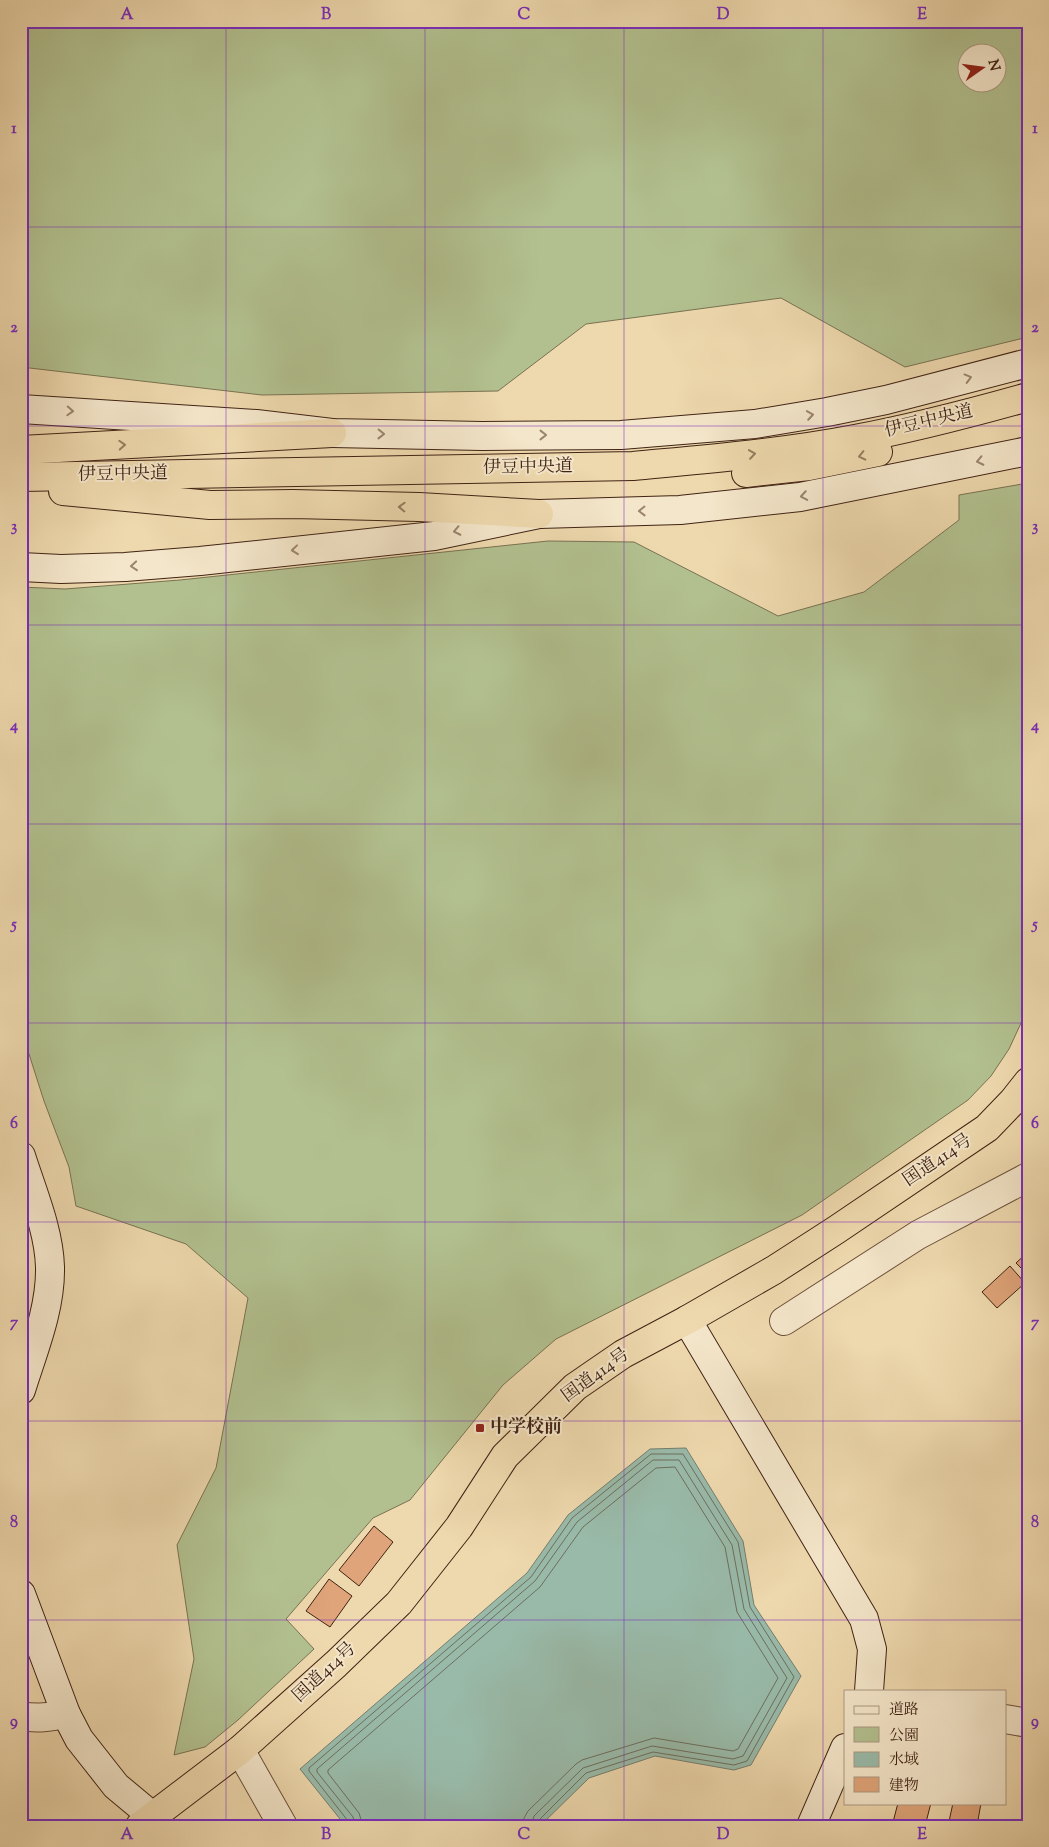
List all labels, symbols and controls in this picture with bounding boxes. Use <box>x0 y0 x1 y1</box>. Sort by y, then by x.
text: A <box>121 4 134 27</box>
text: B <box>321 4 331 27</box>
text: C <box>518 4 531 27</box>
text: D <box>717 4 730 27</box>
text: E <box>917 4 927 27</box>
north arrow <box>956 42 1006 92</box>
text: N <box>982 57 1004 73</box>
text: 1 <box>11 118 17 141</box>
text: 1 <box>1032 118 1038 141</box>
text: 2 <box>10 317 18 340</box>
text: 2 <box>1031 317 1039 340</box>
one-way arrow <box>963 373 972 384</box>
street label: 伊豆中央道 <box>882 399 976 445</box>
one-way arrow <box>66 406 74 417</box>
one-way arrow <box>805 410 814 420</box>
one-way arrow <box>377 428 385 439</box>
one-way arrow <box>540 430 548 440</box>
one-way arrow <box>119 439 127 450</box>
one-way arrow <box>748 449 756 460</box>
one-way arrow <box>857 450 866 461</box>
street label: 伊豆中央道 <box>483 454 573 482</box>
one-way arrow <box>976 455 984 466</box>
street label: 伊豆中央道 <box>78 461 168 489</box>
one-way arrow <box>799 491 808 501</box>
one-way arrow <box>398 501 406 512</box>
one-way arrow <box>638 506 646 516</box>
text: 3 <box>11 516 18 539</box>
text: 3 <box>1032 516 1039 539</box>
one-way arrow <box>452 525 461 536</box>
one-way arrow <box>291 544 299 555</box>
one-way arrow <box>129 560 137 571</box>
text: 4 <box>9 715 18 738</box>
text: 4 <box>1030 715 1039 738</box>
text: 5 <box>9 914 17 937</box>
text: 5 <box>1030 914 1038 937</box>
text: 6 <box>10 1113 18 1136</box>
text: 6 <box>1031 1113 1039 1136</box>
street label: 国道414号 <box>898 1128 978 1194</box>
text: 7 <box>10 1312 19 1335</box>
text: 7 <box>1031 1312 1040 1335</box>
street label: 国道414号 <box>557 1342 635 1410</box>
place label: 中学校前 <box>490 1415 562 1441</box>
marker: 中学校前 <box>474 1422 486 1434</box>
text: 8 <box>10 1512 18 1535</box>
text: 8 <box>1031 1512 1039 1535</box>
street label: 国道414号 <box>288 1637 362 1709</box>
legend <box>844 1690 1006 1804</box>
text: 道路 <box>889 1700 919 1721</box>
text: 9 <box>10 1711 18 1734</box>
text: 9 <box>1031 1711 1039 1734</box>
text: 公園 <box>889 1726 919 1747</box>
text: 水域 <box>889 1750 919 1771</box>
text: 建物 <box>889 1776 919 1797</box>
text: A <box>121 1824 134 1847</box>
text: B <box>321 1824 331 1847</box>
text: C <box>518 1824 531 1847</box>
text: D <box>717 1824 730 1847</box>
text: E <box>917 1824 927 1847</box>

